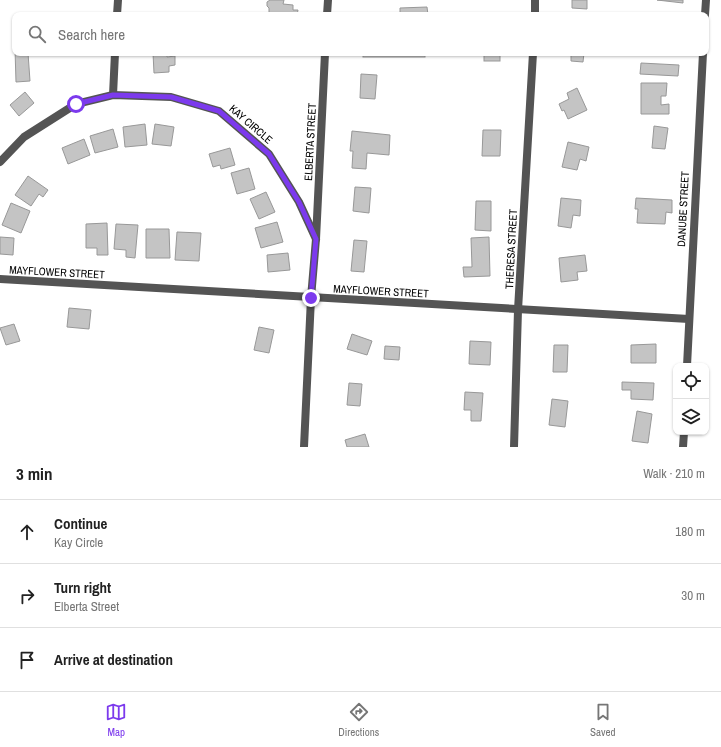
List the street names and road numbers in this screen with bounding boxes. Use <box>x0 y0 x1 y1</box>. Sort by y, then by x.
street label: KAY CIRCLE <box>226 101 276 147</box>
street label: ELBERTA STREET <box>301 102 319 181</box>
street label: DANUBE STREET <box>674 170 692 247</box>
street label: THERESA STREET <box>502 208 520 289</box>
street label: MAYFLOWER STREET <box>9 263 106 282</box>
street label: MAYFLOWER STREET <box>333 282 430 301</box>

